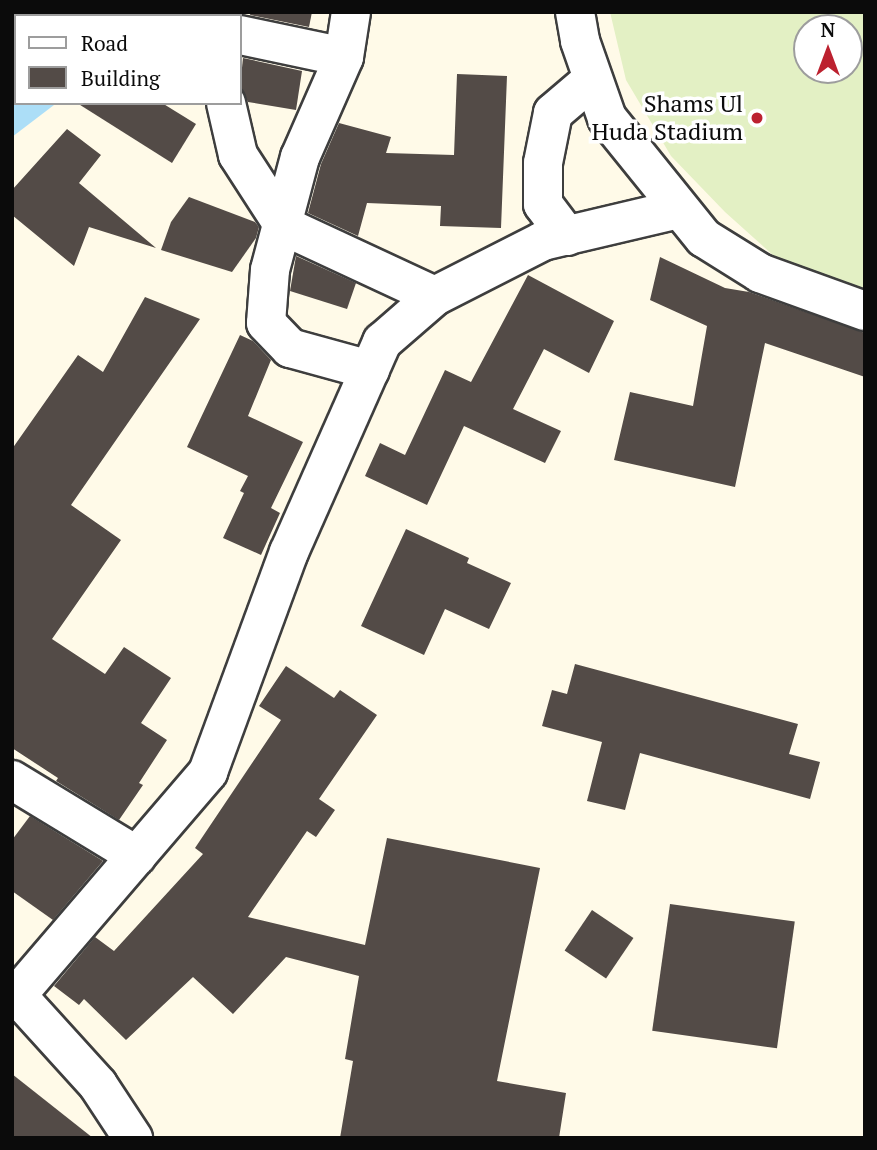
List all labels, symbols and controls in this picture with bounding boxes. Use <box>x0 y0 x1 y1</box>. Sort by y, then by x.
legend <box>14 14 242 105</box>
north arrow <box>793 14 863 84</box>
text: N <box>821 17 835 42</box>
text: Road <box>81 29 128 57</box>
text: Building <box>81 64 160 92</box>
place label: Shams Ul Huda Stadium <box>592 90 743 146</box>
marker: Shams Ul Huda Stadium <box>749 110 765 126</box>

